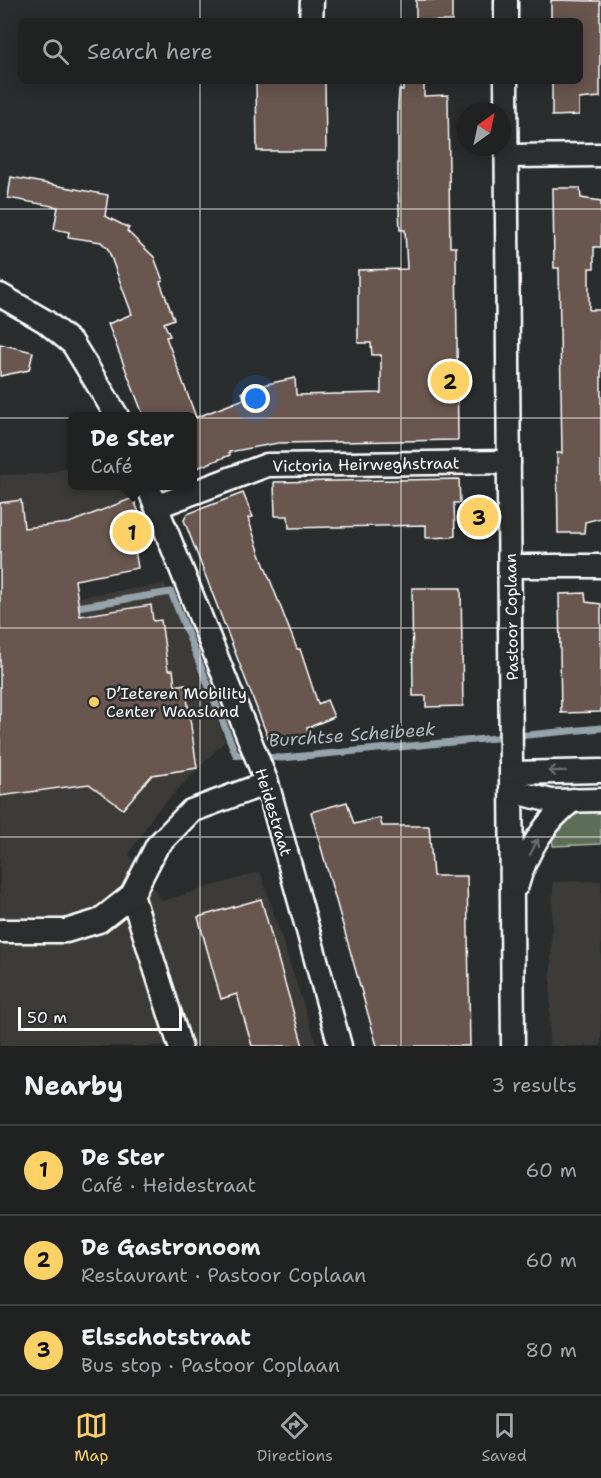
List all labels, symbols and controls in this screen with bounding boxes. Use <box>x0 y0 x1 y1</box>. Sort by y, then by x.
search box <box>18 18 583 84</box>
icon: search <box>39 35 72 68</box>
text: Search here <box>87 37 213 66</box>
north arrow <box>457 102 511 156</box>
pin: 2 <box>430 358 470 404</box>
your location <box>241 384 270 413</box>
popup <box>68 412 197 490</box>
text: De Ster <box>91 424 174 453</box>
street label: Victoria Heirweghstraat <box>272 452 460 477</box>
text: Café <box>91 453 133 479</box>
pin: 3 <box>460 494 498 540</box>
pin: 1 <box>112 510 152 554</box>
street label: Pastoor Coplaan <box>500 553 523 681</box>
place label: D’Ieteren Mobility Center Waasland <box>106 683 247 722</box>
marker: D’Ieteren Mobility Center Waasland <box>87 695 101 709</box>
water label: Burchtse Scheibeek <box>268 717 437 753</box>
street label: Heidestraat <box>250 766 297 859</box>
one-way arrow <box>547 766 567 777</box>
one-way arrow <box>528 838 540 856</box>
scale bar <box>18 1004 182 1032</box>
text: 50 m <box>27 1007 67 1028</box>
text: Nearby <box>24 1068 123 1103</box>
text: 3 results <box>491 1072 577 1098</box>
text: De Ster <box>81 1143 165 1172</box>
text: 1 <box>39 1157 48 1183</box>
text: 60 m <box>525 1157 577 1183</box>
text: Café · Heidestraat <box>81 1172 256 1198</box>
text: De Gastronoom <box>81 1233 261 1262</box>
text: 2 <box>37 1247 51 1273</box>
text: 60 m <box>525 1247 577 1273</box>
text: Restaurant · Pastoor Coplaan <box>81 1262 366 1288</box>
text: Elsschotstraat <box>81 1323 251 1352</box>
text: 3 <box>37 1337 51 1363</box>
text: 80 m <box>525 1337 577 1363</box>
text: Bus stop · Pastoor Coplaan <box>81 1352 340 1378</box>
tab: Map <box>74 1409 108 1466</box>
tab: Directions <box>257 1409 333 1466</box>
tab: Saved <box>481 1409 527 1466</box>

